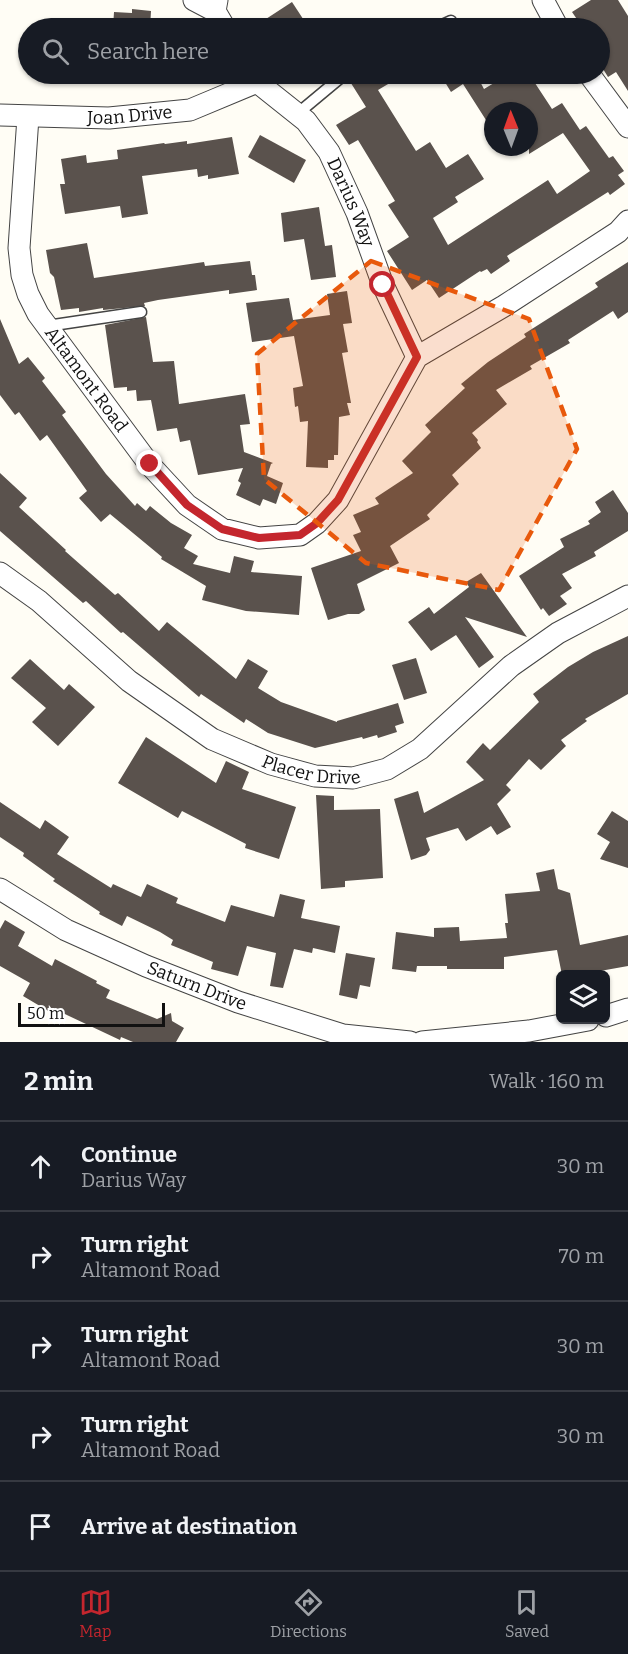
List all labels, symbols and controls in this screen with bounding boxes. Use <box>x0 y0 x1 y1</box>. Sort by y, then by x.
search box <box>18 18 610 84</box>
icon: search <box>39 35 72 68</box>
text: Search here <box>87 38 209 65</box>
street label: Joan Drive <box>86 101 173 129</box>
north arrow <box>484 102 538 156</box>
street label: Darius Way <box>322 154 379 250</box>
route start <box>369 271 395 297</box>
street label: Altamont Road <box>40 322 133 436</box>
route end <box>136 450 162 476</box>
street label: Placer Drive <box>259 750 363 789</box>
street label: Saturn Drive <box>144 956 249 1015</box>
map controls <box>556 970 610 1024</box>
button: layers <box>556 970 610 1024</box>
scale bar <box>18 1000 165 1028</box>
text: 50 m <box>27 1004 64 1023</box>
text: 2 min <box>24 1066 93 1097</box>
text: Walk · 160 m <box>489 1069 604 1093</box>
text: Continue <box>81 1141 177 1168</box>
icon: ahead <box>24 1150 57 1183</box>
text: 30 m <box>557 1154 604 1178</box>
text: Darius Way <box>81 1168 186 1192</box>
text: Turn right <box>81 1231 189 1258</box>
icon: right <box>24 1240 57 1273</box>
text: 70 m <box>558 1244 604 1268</box>
text: Altamont Road <box>81 1258 220 1282</box>
text: Turn right <box>81 1321 189 1348</box>
icon: right <box>24 1330 57 1363</box>
text: 30 m <box>557 1334 604 1358</box>
text: Altamont Road <box>81 1348 220 1372</box>
text: Turn right <box>81 1411 189 1438</box>
icon: right <box>24 1420 57 1453</box>
text: 30 m <box>557 1424 604 1448</box>
text: Altamont Road <box>81 1438 220 1462</box>
icon: arrive <box>24 1510 57 1543</box>
text: Arrive at destination <box>81 1513 297 1540</box>
tab: Map <box>79 1586 112 1641</box>
tab: Directions <box>270 1586 347 1641</box>
tab: Saved <box>505 1586 549 1641</box>

